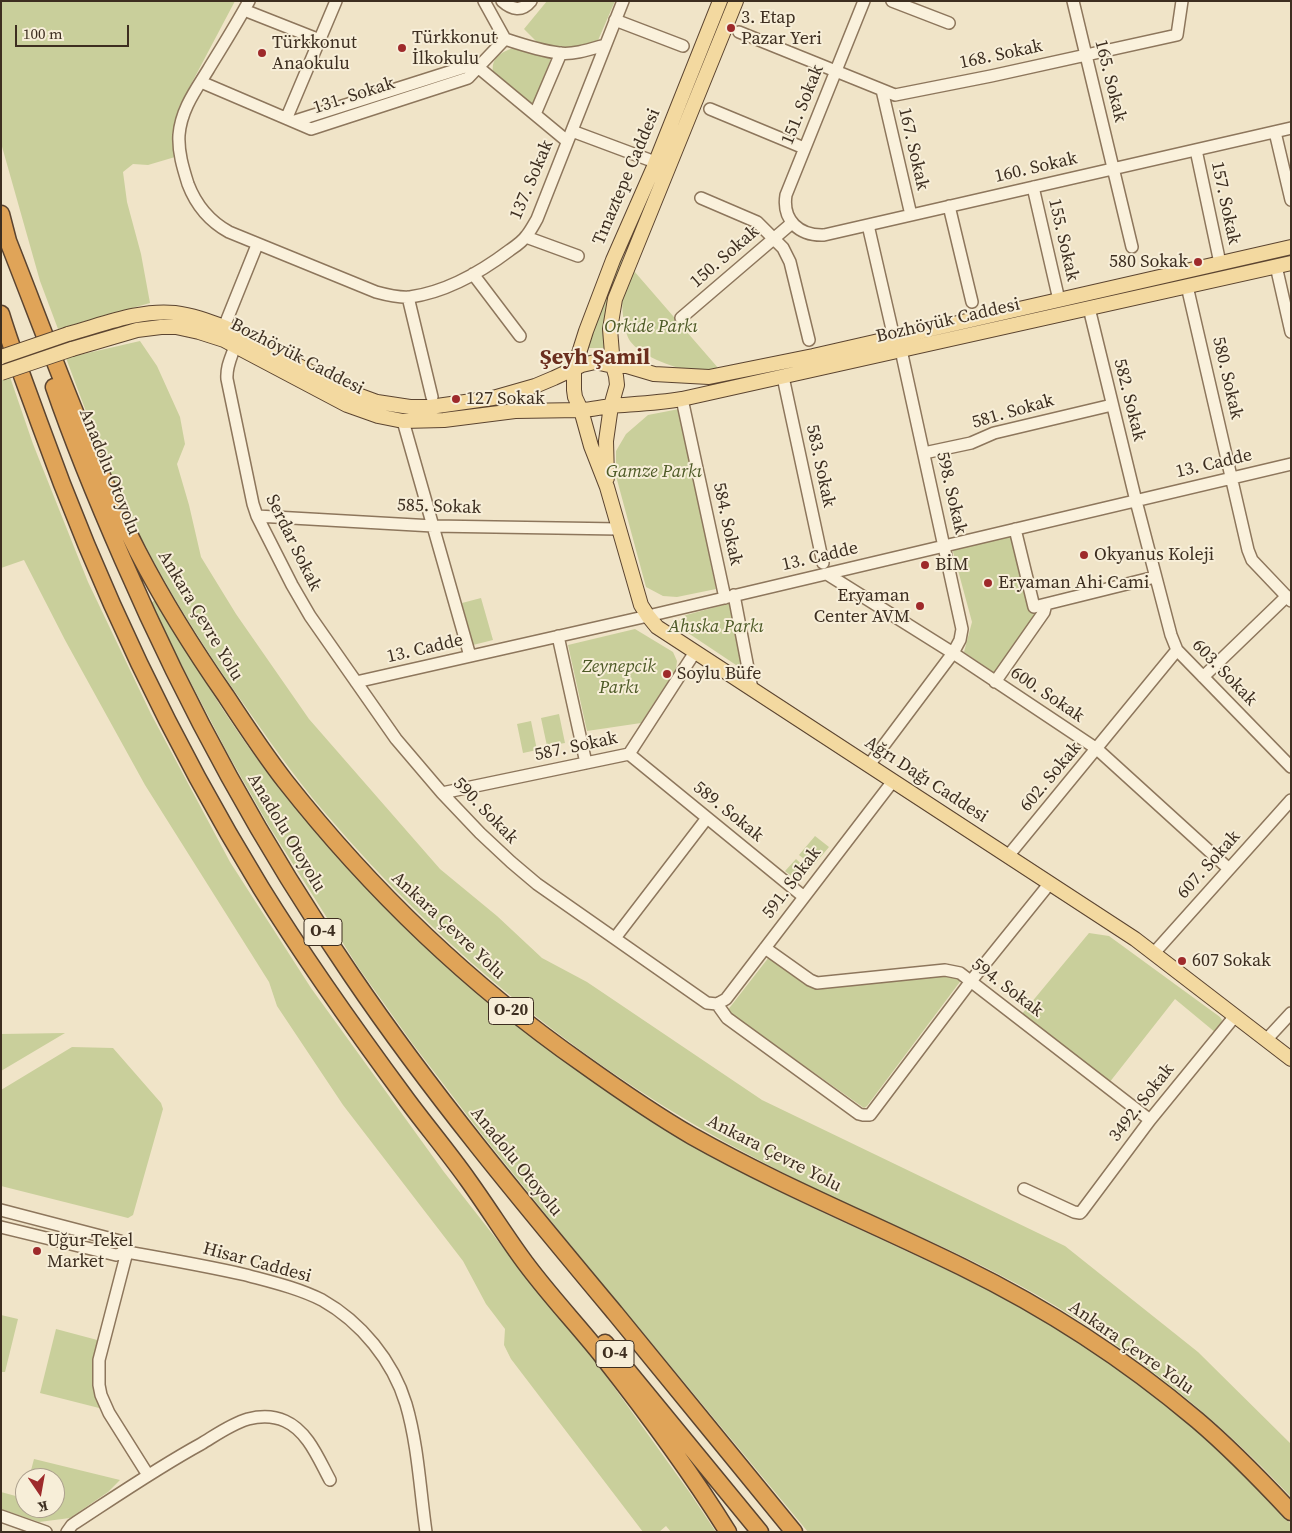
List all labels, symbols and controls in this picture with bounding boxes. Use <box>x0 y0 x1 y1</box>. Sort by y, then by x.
place label: 3. Etap Pazar Yeri <box>741 7 822 50</box>
scale bar <box>18 15 131 47</box>
marker: 3. Etap Pazar Yeri <box>725 22 737 34</box>
text: 100 m <box>23 23 63 44</box>
place label: Türkkonut İlkokulu <box>412 27 497 70</box>
place label: Türkkonut Anaokulu <box>272 32 357 74</box>
street label: 168. Sokak <box>957 36 1045 74</box>
street label: 165. Sokak <box>1089 37 1131 125</box>
marker: Türkkonut İlkokulu <box>396 42 408 54</box>
marker: Türkkonut Anaokulu <box>256 47 268 59</box>
street label: 151. Sokak <box>777 62 829 148</box>
street label: 131. Sokak <box>311 73 397 119</box>
street label: 167. Sokak <box>893 105 933 193</box>
street label: Tınaztepe Caddesi <box>589 106 665 248</box>
street label: 137. Sokak <box>506 137 558 223</box>
street label: 160. Sokak <box>992 148 1080 188</box>
street label: 157. Sokak <box>1206 159 1244 247</box>
street label: 155. Sokak <box>1043 196 1083 284</box>
street label: 150. Sokak <box>686 221 764 293</box>
place label: 580 Sokak <box>1109 251 1188 273</box>
marker: 580 Sokak <box>1192 256 1204 268</box>
street label: Bozhöyük Caddesi <box>874 294 1022 348</box>
street label: Bozhöyük Caddesi <box>227 314 367 400</box>
park label: Orkide Parkı <box>604 316 698 338</box>
street label: 580. Sokak <box>1207 334 1247 422</box>
district label: Şeyh Şamil <box>540 345 650 371</box>
street label: 582. Sokak <box>1108 356 1150 444</box>
place label: 127 Sokak <box>466 388 545 410</box>
street label: 581. Sokak <box>969 390 1057 434</box>
marker: 127 Sokak <box>450 393 462 405</box>
street label: Anadolu Otoyolu <box>74 406 144 538</box>
street label: 583. Sokak <box>801 422 839 510</box>
street label: 13. Cadde <box>1174 445 1254 483</box>
street label: 598. Sokak <box>931 449 971 537</box>
park label: Gamze Parkı <box>606 461 702 483</box>
street label: 584. Sokak <box>708 480 746 568</box>
street label: Serdar Sokak <box>260 491 326 595</box>
street label: 585. Sokak <box>396 495 482 519</box>
street label: 13. Cadde <box>780 538 860 576</box>
place label: Okyanus Koleji <box>1094 544 1214 566</box>
street label: Ankara Çevre Yolu <box>153 547 247 685</box>
marker: Okyanus Koleji <box>1078 549 1090 561</box>
place label: BİM <box>935 554 969 576</box>
marker: BİM <box>919 559 931 571</box>
place label: Eryaman Ahi Cami <box>998 572 1149 594</box>
marker: Eryaman Ahi Cami <box>982 577 994 589</box>
place label: Eryaman Center AVM <box>814 585 910 628</box>
marker: Eryaman Center AVM <box>914 600 926 612</box>
park label: Ahıska Parkı <box>668 616 764 638</box>
street label: 13. Cadde <box>385 630 465 668</box>
street label: 603. Sokak <box>1187 635 1261 711</box>
park label: Zeynepcik Parkı <box>582 656 656 699</box>
street label: 600. Sokak <box>1006 662 1088 728</box>
place label: Soylu Büfe <box>677 663 761 685</box>
marker: Soylu Büfe <box>661 668 673 680</box>
street label: 587. Sokak <box>532 728 620 766</box>
street label: Ağrı Dağı Caddesi <box>860 732 992 828</box>
street label: 602. Sokak <box>1016 738 1086 816</box>
street label: Anadolu Otoyolu <box>242 770 330 896</box>
street label: 590. Sokak <box>448 773 522 849</box>
street label: 589. Sokak <box>688 777 768 847</box>
street label: 607. Sokak <box>1173 826 1245 904</box>
street label: 591. Sokak <box>758 843 826 923</box>
street label: Ankara Çevre Yolu <box>387 868 509 984</box>
road number: O-4 <box>304 919 342 946</box>
place label: 607 Sokak <box>1192 950 1271 972</box>
street label: 594. Sokak <box>967 954 1047 1022</box>
marker: 607 Sokak <box>1176 955 1188 967</box>
road number: O-20 <box>488 998 534 1024</box>
street label: 3492. Sokak <box>1105 1060 1179 1146</box>
street label: Anadolu Otoyolu <box>465 1103 567 1221</box>
street label: Ankara Çevre Yolu <box>703 1111 845 1197</box>
place label: Uğur Tekel Market <box>47 1230 133 1272</box>
street label: Hisar Caddesi <box>200 1238 314 1288</box>
marker: Uğur Tekel Market <box>31 1245 43 1257</box>
street label: Ankara Çevre Yolu <box>1064 1297 1198 1399</box>
road number: O-4 <box>596 1340 634 1368</box>
north arrow <box>15 1468 65 1518</box>
text: K <box>36 1496 50 1517</box>

